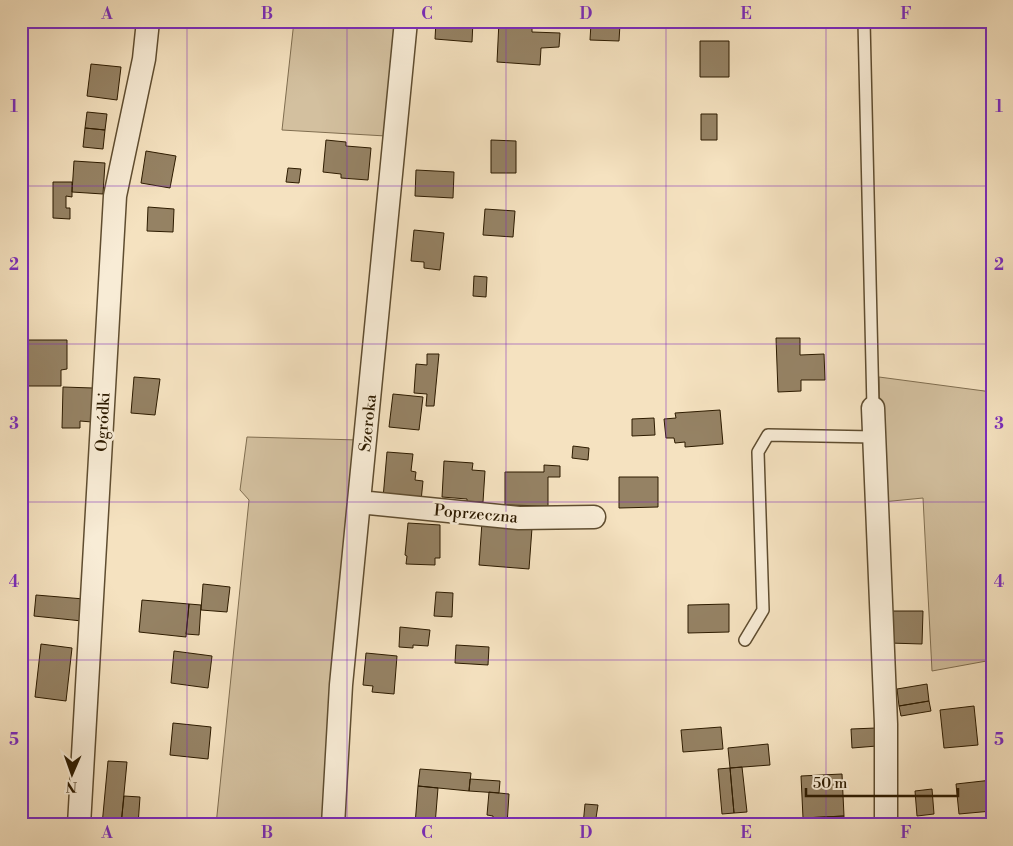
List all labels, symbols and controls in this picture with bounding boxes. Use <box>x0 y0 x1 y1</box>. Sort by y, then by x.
text: A <box>100 4 113 24</box>
text: B <box>261 4 273 24</box>
text: C <box>421 4 433 24</box>
text: D <box>580 4 593 24</box>
text: E <box>740 4 752 24</box>
text: F <box>900 4 912 24</box>
text: 1 <box>10 97 18 117</box>
text: 1 <box>995 97 1003 117</box>
text: 2 <box>9 255 19 275</box>
text: 2 <box>994 255 1004 275</box>
street label: Ogródki <box>91 392 115 452</box>
street label: Szeroka <box>355 393 381 453</box>
text: 3 <box>9 414 19 434</box>
text: 3 <box>994 414 1004 434</box>
street label: Poprzeczna <box>433 500 520 528</box>
text: 4 <box>9 572 20 592</box>
text: 4 <box>994 572 1005 592</box>
text: 5 <box>9 730 19 750</box>
text: 5 <box>994 730 1004 750</box>
north arrow <box>48 748 98 798</box>
scale bar <box>806 766 958 798</box>
text: 50 m <box>813 774 847 793</box>
text: N <box>66 777 77 795</box>
text: A <box>100 823 113 843</box>
text: B <box>261 823 273 843</box>
text: C <box>421 823 433 843</box>
text: D <box>580 823 593 843</box>
text: E <box>740 823 752 843</box>
text: F <box>900 823 912 843</box>

